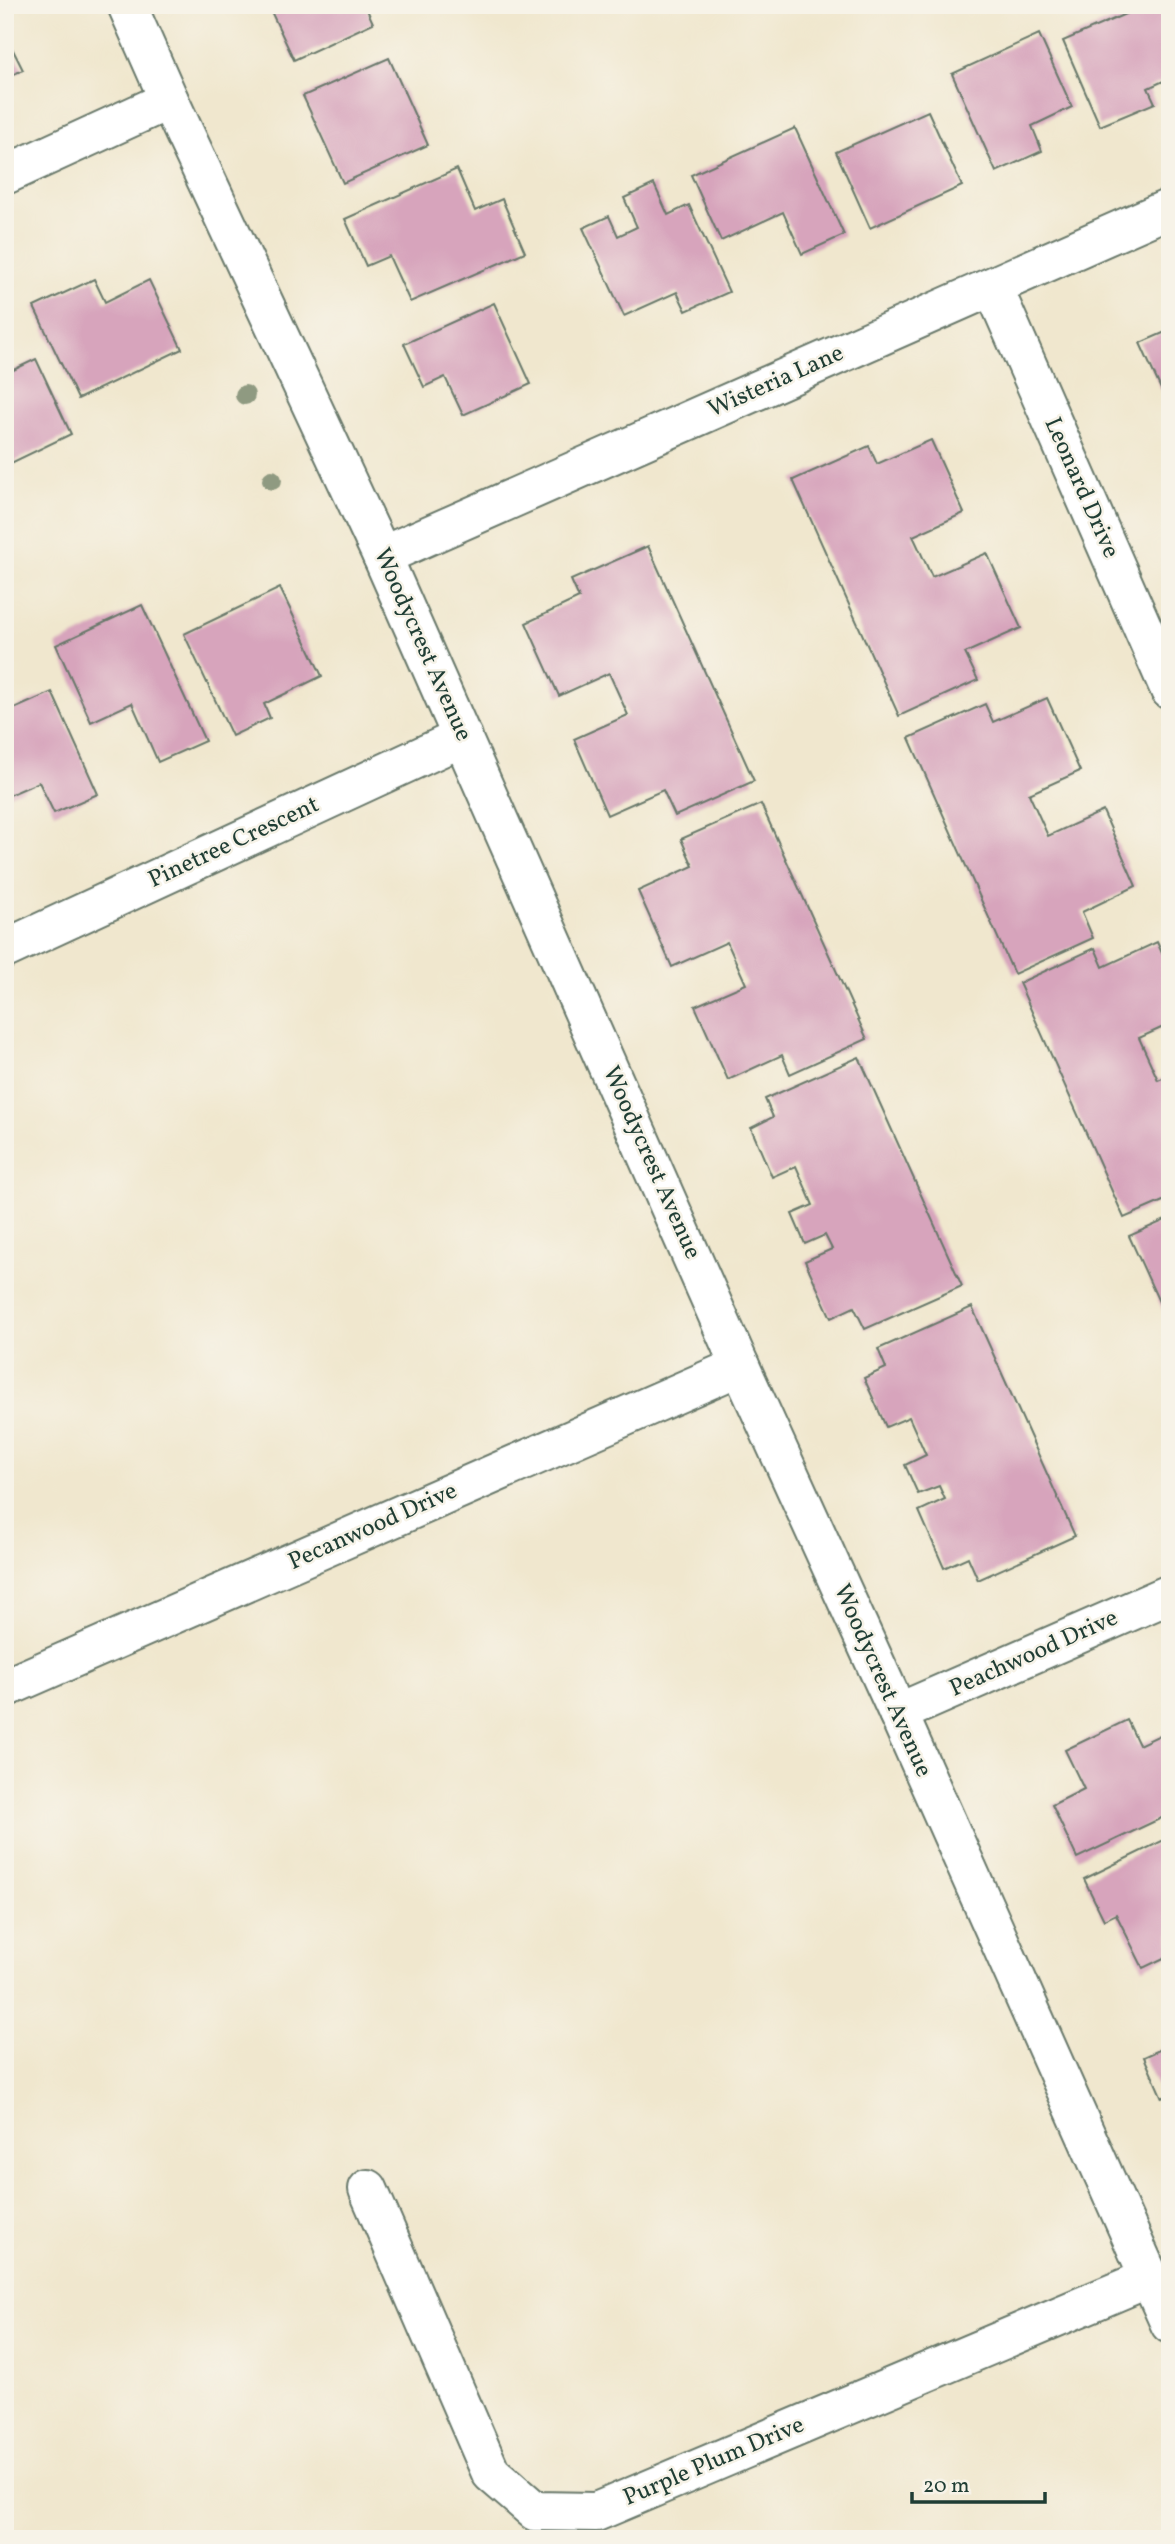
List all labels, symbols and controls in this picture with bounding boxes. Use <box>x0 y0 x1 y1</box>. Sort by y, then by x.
street label: Wisteria Lane <box>703 337 849 427</box>
street label: Leonard Drive <box>1035 412 1127 564</box>
street label: Woodycrest Avenue <box>364 543 480 747</box>
street label: Pinetree Crescent <box>143 788 325 898</box>
street label: Woodycrest Avenue <box>593 1061 709 1265</box>
street label: Pecanwood Drive <box>283 1475 463 1579</box>
street label: Woodycrest Avenue <box>824 1579 940 1783</box>
street label: Peachwood Drive <box>944 1602 1124 1706</box>
street label: Purple Plum Drive <box>618 2409 810 2515</box>
scale bar <box>912 2460 1046 2504</box>
text: 20 m <box>923 2472 969 2501</box>

